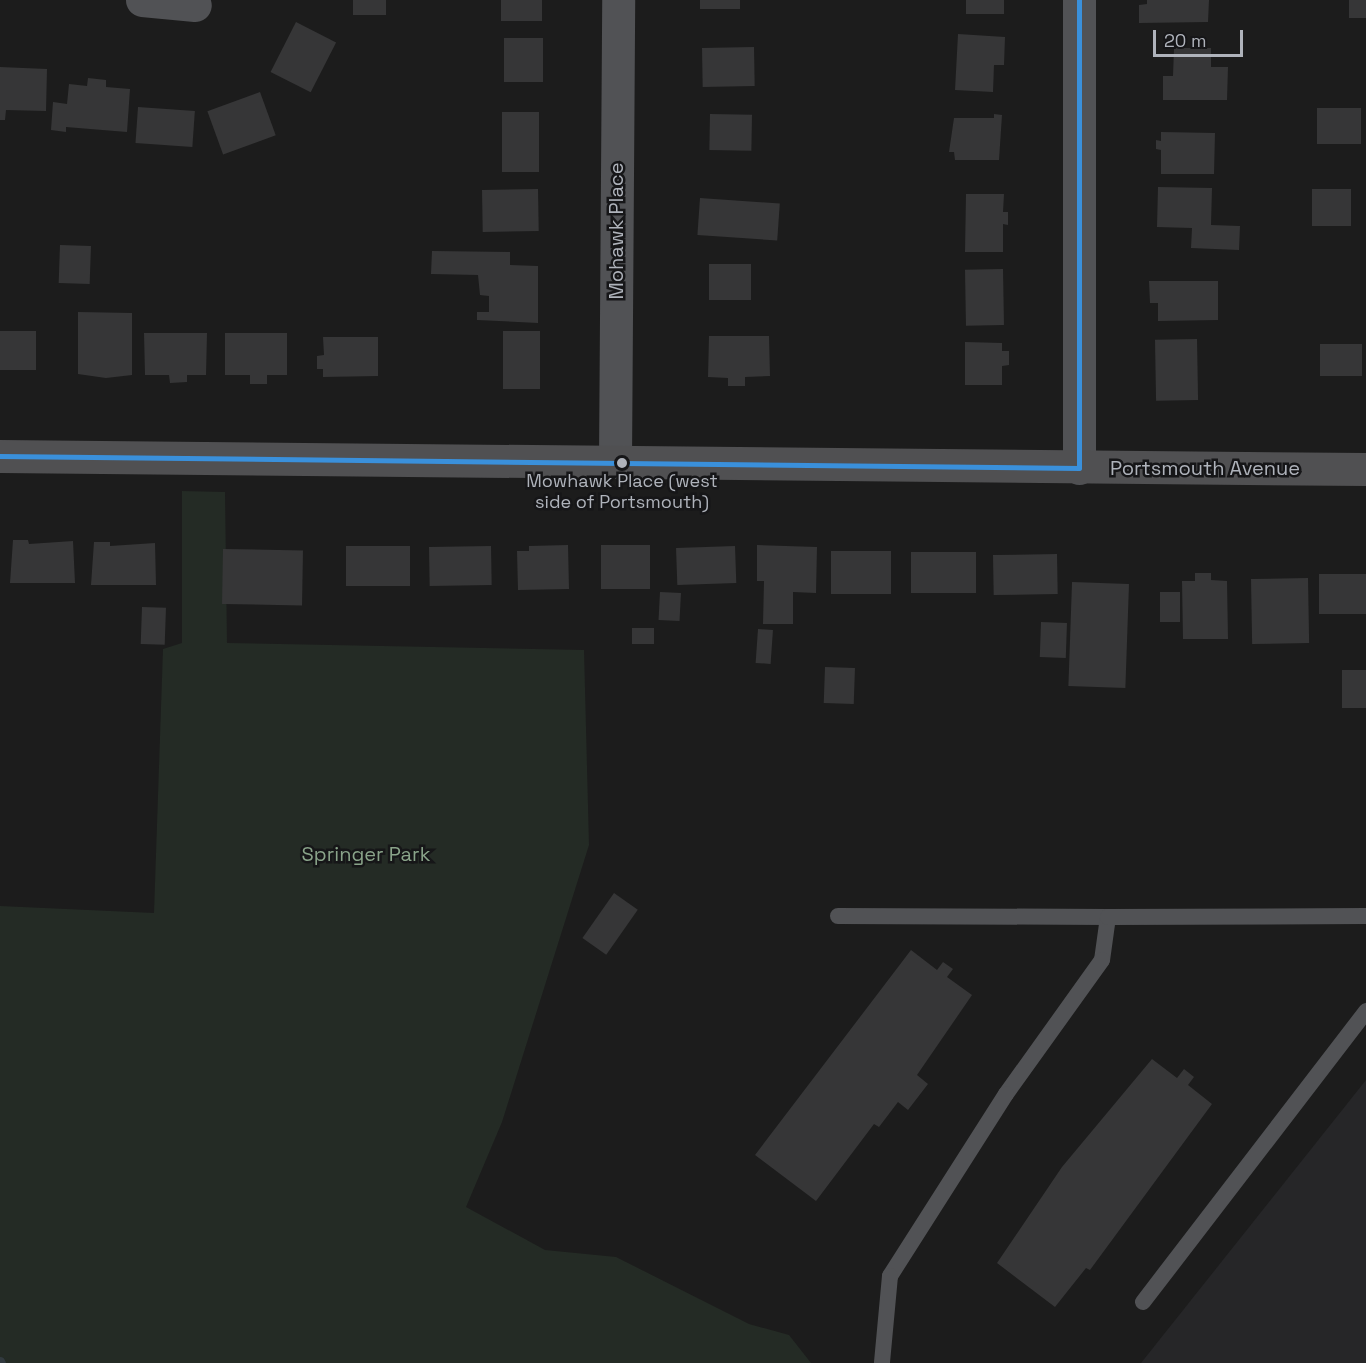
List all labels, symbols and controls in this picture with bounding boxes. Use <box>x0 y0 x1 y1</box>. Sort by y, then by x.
scale bar <box>1156 18 1246 56</box>
text: 20 m <box>1164 29 1207 52</box>
street label: Mohawk Place <box>604 162 628 300</box>
street label: Portsmouth Avenue <box>1110 456 1300 480</box>
marker: Mowhawk Place (west side of Portsmouth) <box>616 457 628 469</box>
place label: Mowhawk Place (west side of Portsmouth) <box>526 471 718 514</box>
park label: Springer Park <box>302 842 430 866</box>

